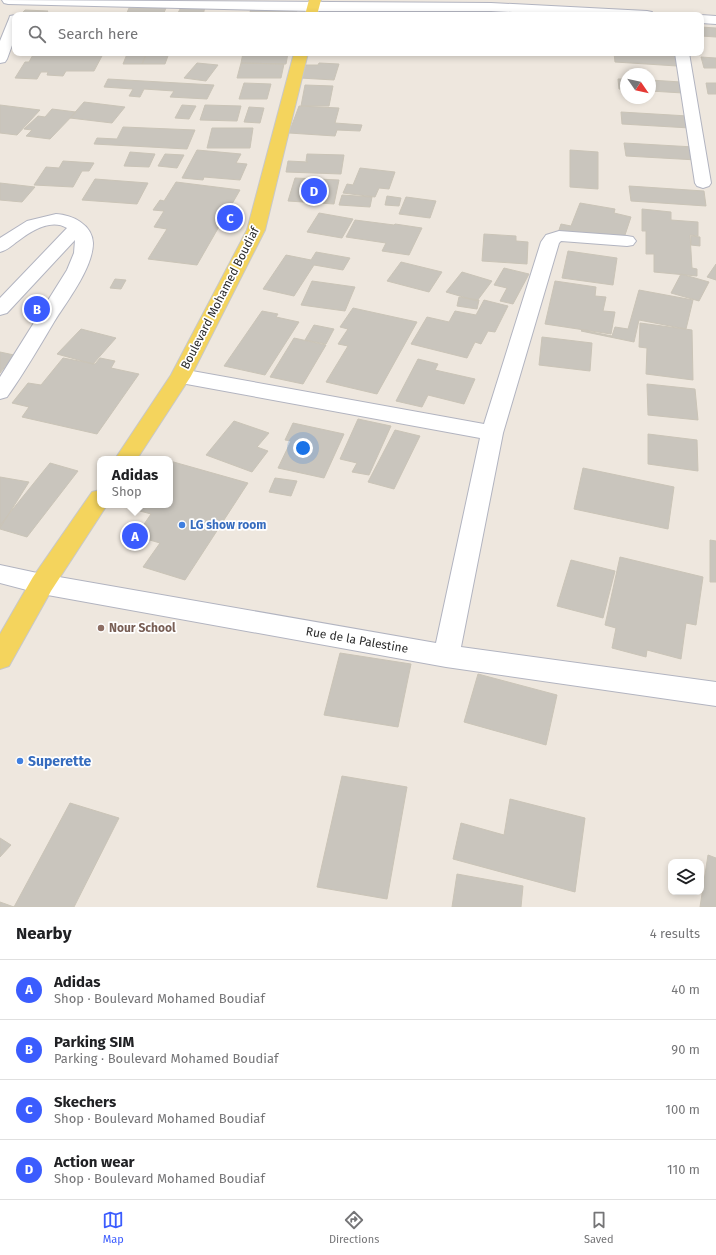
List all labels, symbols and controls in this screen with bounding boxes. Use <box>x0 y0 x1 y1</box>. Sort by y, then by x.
search box <box>12 12 704 56</box>
icon: search <box>26 23 48 45</box>
text: Search here <box>58 25 138 43</box>
north arrow <box>620 68 656 104</box>
pin: D <box>301 176 327 206</box>
pin: C <box>217 203 243 233</box>
street label: Boulevard Mohamed Boudiaf <box>178 224 262 371</box>
pin: B <box>24 294 50 324</box>
your location <box>293 438 313 458</box>
popup <box>97 456 173 508</box>
text: Adidas <box>112 466 158 484</box>
text: Shop <box>112 484 142 499</box>
place label: LG show room <box>190 518 266 532</box>
marker: LG show room <box>177 520 187 530</box>
pin: A <box>122 521 148 551</box>
place label: Nour School <box>109 621 176 635</box>
marker: Nour School <box>96 623 106 633</box>
street label: Rue de la Palestine <box>305 624 409 656</box>
place label: Superette <box>28 753 92 770</box>
marker: Superette <box>15 756 25 766</box>
map controls <box>668 859 704 895</box>
button: layers <box>668 859 704 895</box>
text: Nearby <box>16 923 71 944</box>
text: 4 results <box>650 926 700 941</box>
text: Adidas <box>54 973 100 991</box>
text: A <box>25 982 33 997</box>
text: 40 m <box>671 982 700 997</box>
text: Shop · Boulevard Mohamed Boudiaf <box>54 991 265 1006</box>
text: Parking SIM <box>54 1033 134 1051</box>
text: B <box>25 1042 33 1057</box>
text: 90 m <box>671 1042 700 1057</box>
text: Parking · Boulevard Mohamed Boudiaf <box>54 1051 278 1066</box>
text: Skechers <box>54 1093 116 1111</box>
text: C <box>25 1102 33 1117</box>
text: 100 m <box>665 1102 700 1117</box>
text: Shop · Boulevard Mohamed Boudiaf <box>54 1111 265 1126</box>
text: Action wear <box>54 1153 135 1171</box>
text: D <box>25 1162 33 1177</box>
text: 110 m <box>667 1162 700 1177</box>
text: Shop · Boulevard Mohamed Boudiaf <box>54 1171 265 1186</box>
tab: Map <box>102 1209 124 1246</box>
tab: Directions <box>329 1209 379 1246</box>
tab: Saved <box>584 1209 614 1246</box>

